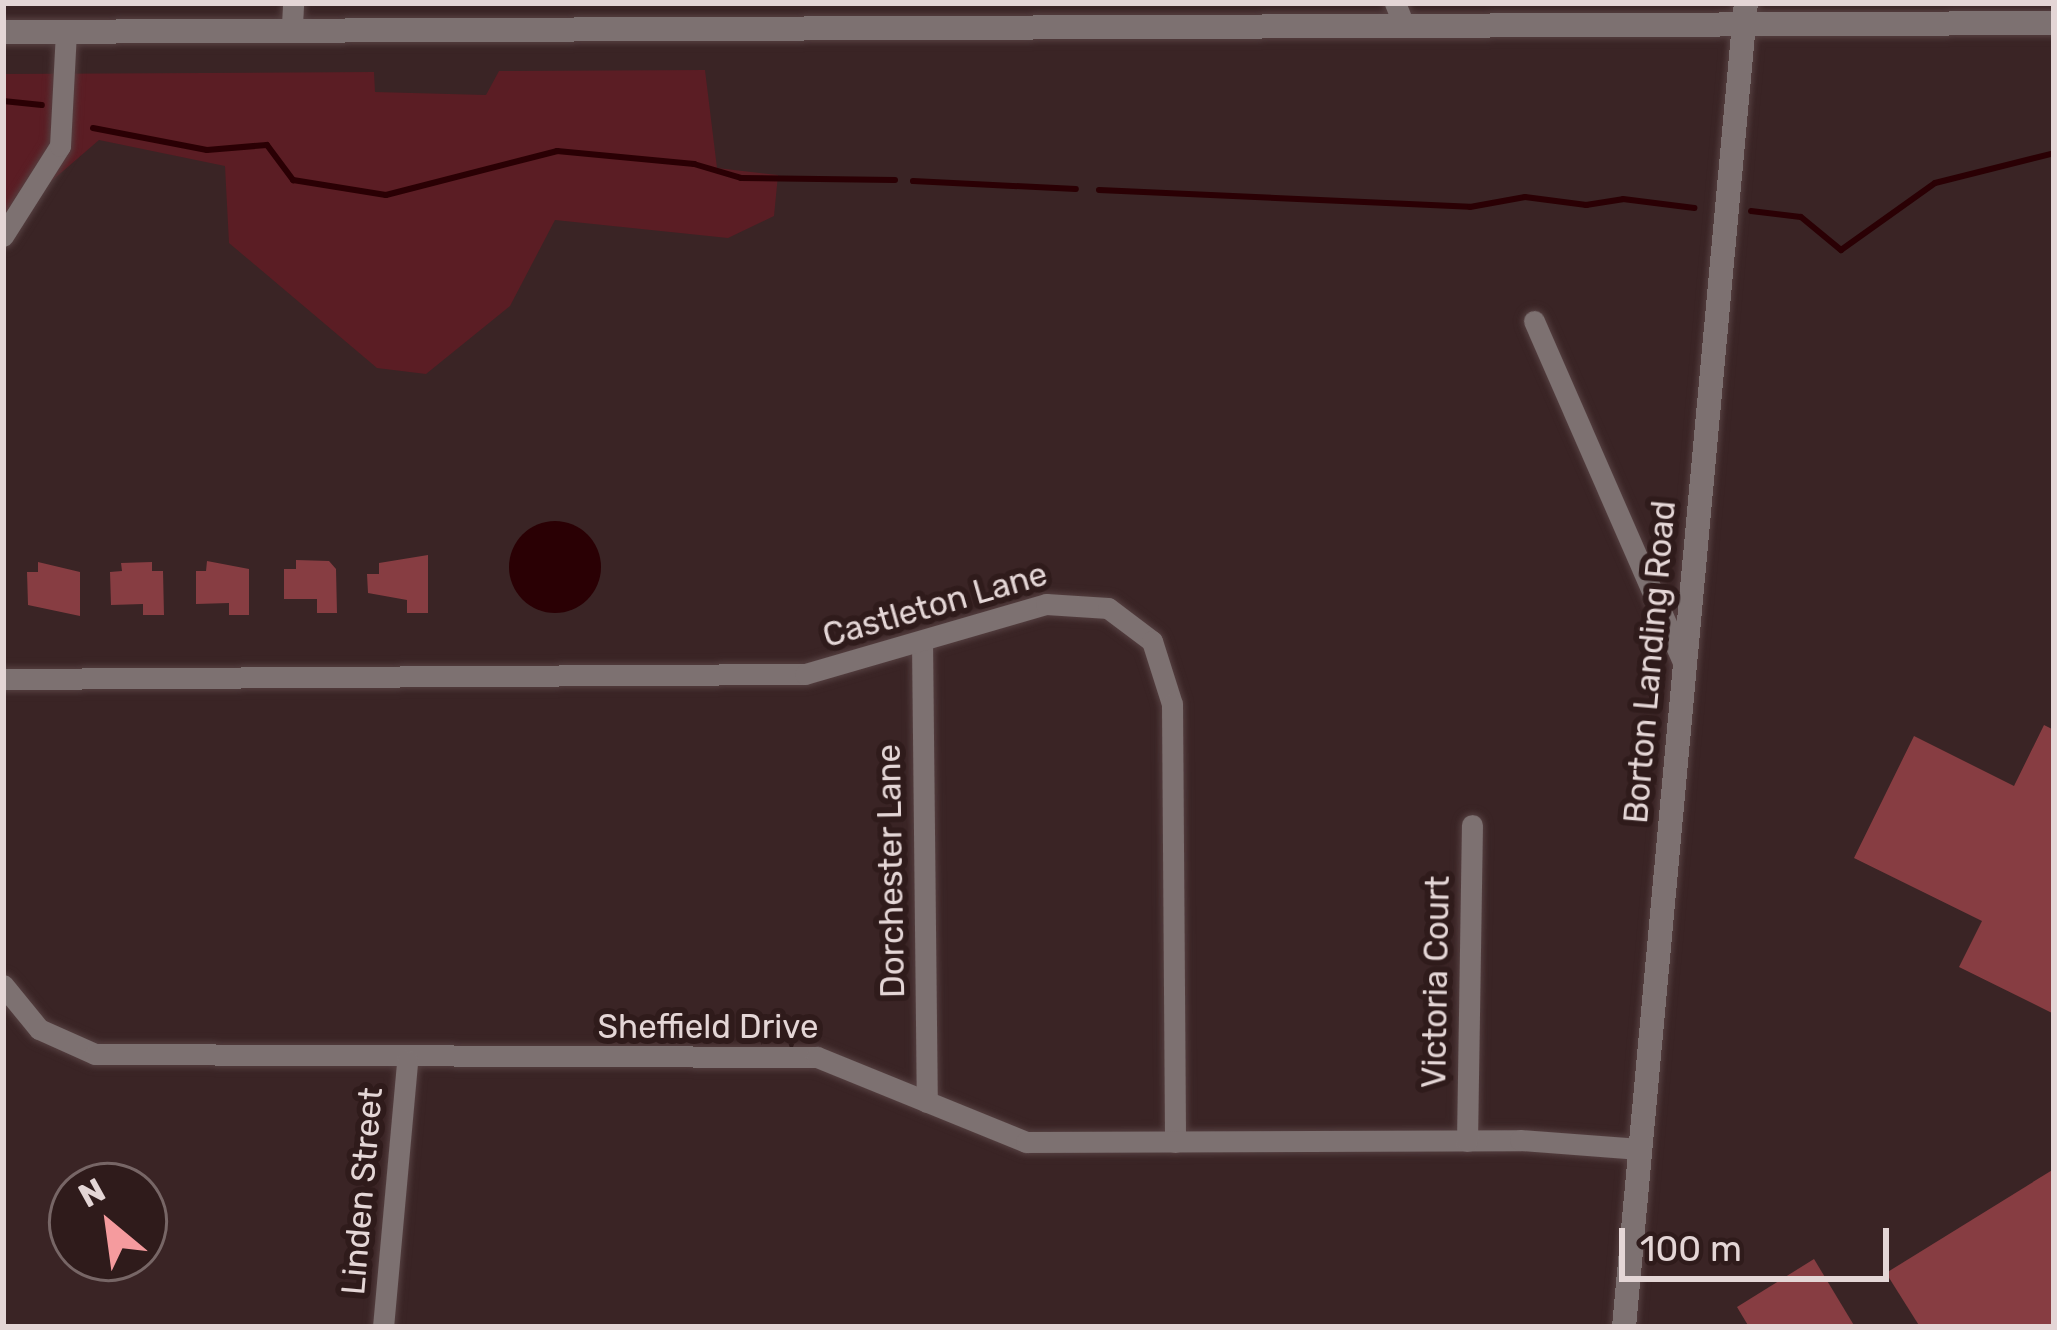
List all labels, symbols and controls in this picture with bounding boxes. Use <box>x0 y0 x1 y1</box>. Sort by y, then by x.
street label: Borton Landing Road <box>1616 499 1684 825</box>
street label: Castleton Lane <box>818 554 1052 656</box>
street label: Dorchester Lane <box>869 743 913 999</box>
street label: Victoria Court <box>1414 875 1458 1089</box>
street label: Sheffield Drive <box>598 1007 818 1047</box>
street label: Linden Street <box>333 1086 391 1296</box>
north arrow <box>48 1162 168 1282</box>
text: N <box>72 1170 112 1216</box>
scale bar <box>1625 1204 1895 1278</box>
text: 100 m <box>1640 1227 1742 1270</box>

